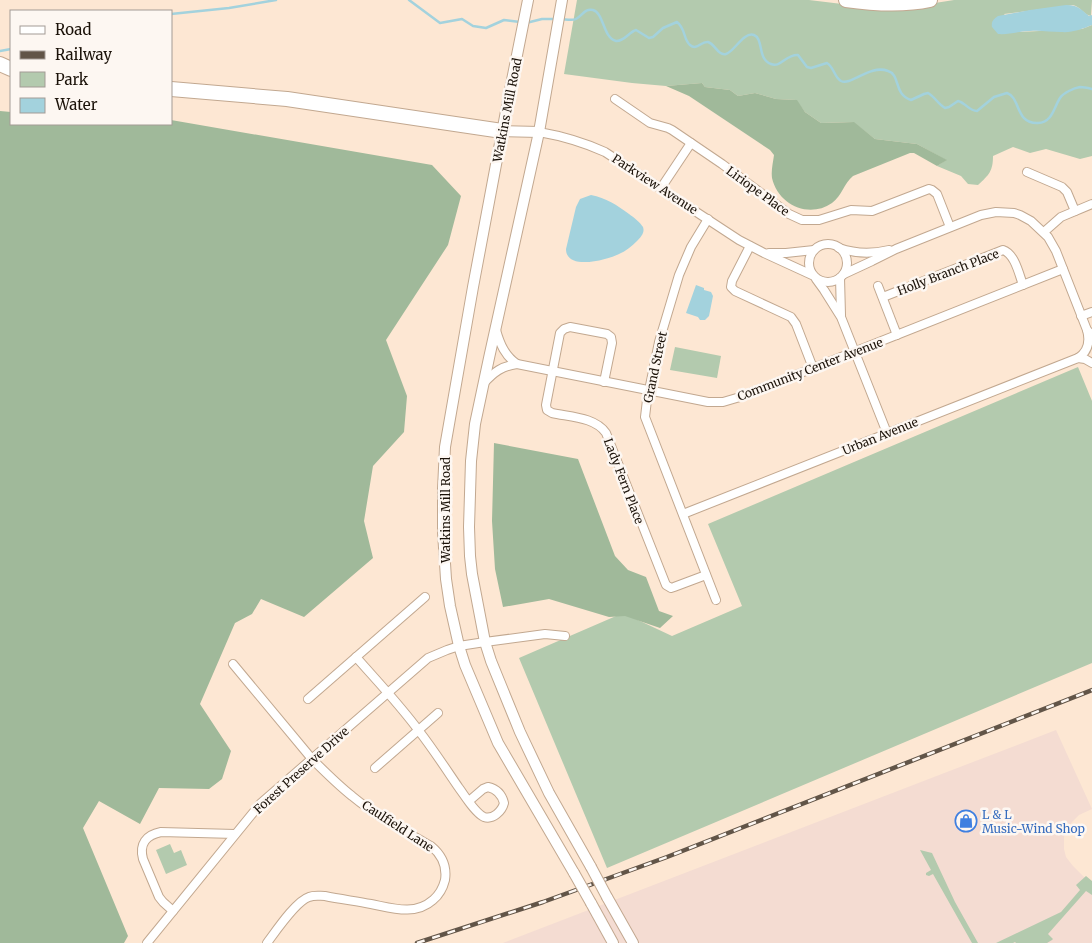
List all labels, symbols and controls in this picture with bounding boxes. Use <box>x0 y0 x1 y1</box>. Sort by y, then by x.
legend <box>10 10 172 125</box>
text: Road <box>55 20 91 39</box>
text: Railway <box>55 45 112 64</box>
street label: Watkins Mill Road <box>489 57 524 164</box>
text: Park <box>55 70 89 89</box>
text: Water <box>54 95 98 114</box>
street label: Parkview Avenue <box>609 151 701 217</box>
street label: Liriope Place <box>724 163 792 219</box>
street label: Holly Branch Place <box>895 246 1001 298</box>
street label: Grand Street <box>640 330 670 404</box>
street label: Community Center Avenue <box>735 334 885 404</box>
street label: Urban Avenue <box>840 414 920 458</box>
street label: Lady Fern Place <box>601 436 647 526</box>
street label: Watkins Mill Road <box>438 457 453 564</box>
street label: Forest Preserve Drive <box>250 723 352 817</box>
street label: Caulfield Lane <box>359 797 437 855</box>
place label: L & L Music-Wind Shop <box>982 807 1085 836</box>
shop icon: L & L Music-Wind Shop <box>954 809 978 833</box>

